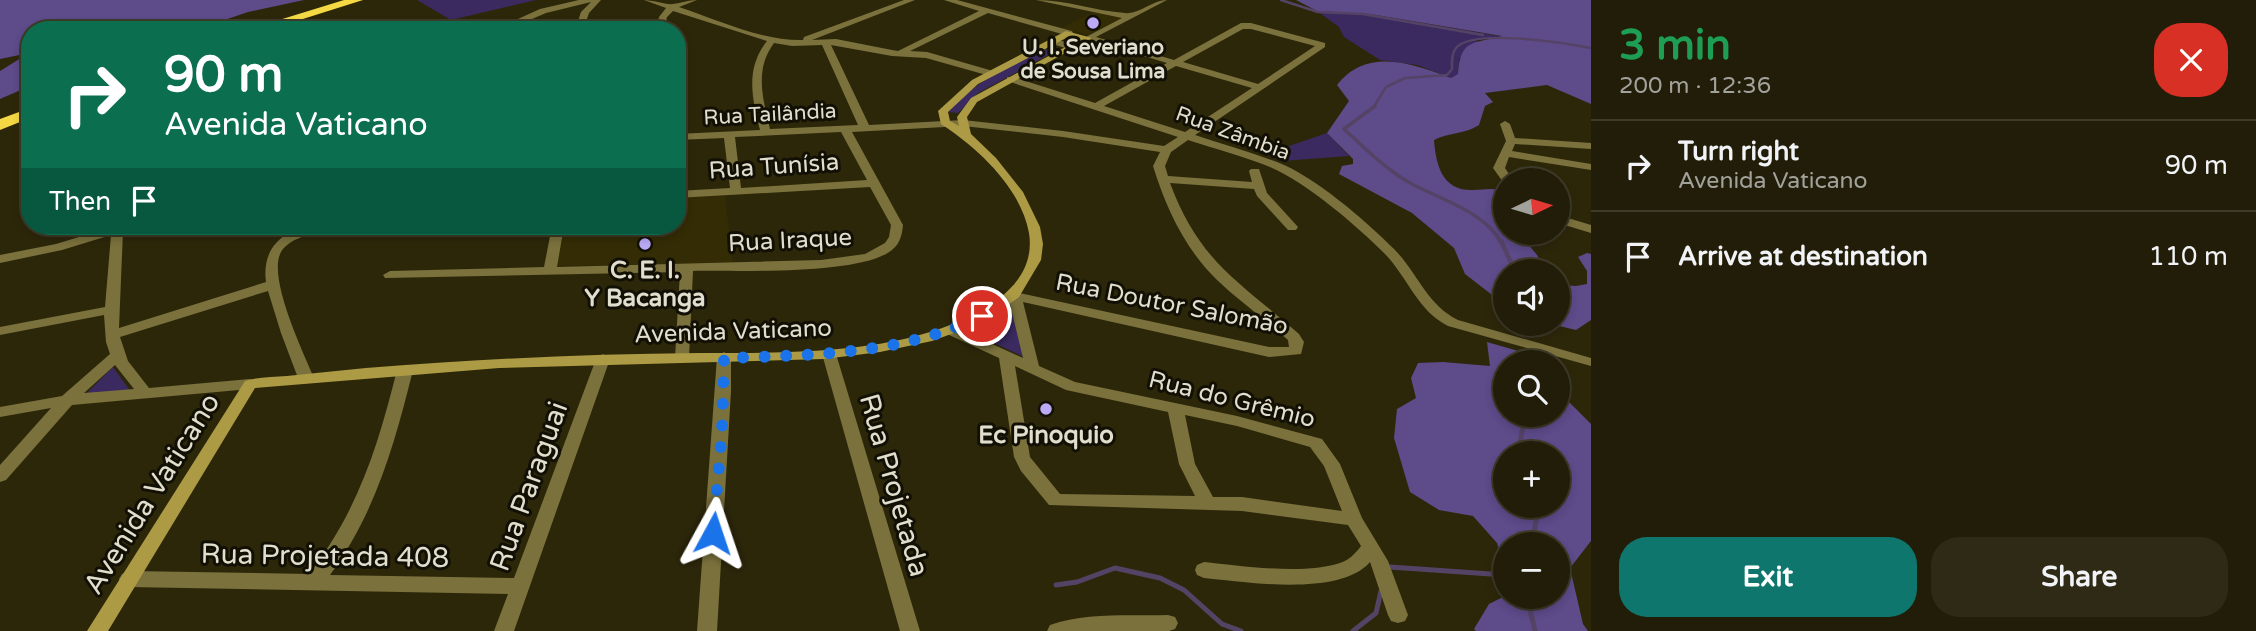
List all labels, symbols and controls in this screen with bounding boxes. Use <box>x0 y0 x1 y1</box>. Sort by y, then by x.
marker: U. I. Severiano de Sousa Lima <box>1085 15 1101 31</box>
text: 3 min <box>1619 20 1731 71</box>
button: close <box>2154 23 2228 97</box>
place label: U. I. Severiano de Sousa Lima <box>1021 35 1165 84</box>
text: 90 m <box>164 46 283 105</box>
icon: right <box>49 49 140 140</box>
text: 200 m · 12:36 <box>1619 72 1771 100</box>
street label: Rua Tailândia <box>703 99 837 130</box>
street label: Rua Zâmbia <box>1172 101 1293 166</box>
text: Avenida Vaticano <box>164 106 428 144</box>
text: Turn right <box>1678 136 1799 167</box>
street label: Rua Tunísia <box>708 147 840 186</box>
icon: right <box>1619 147 1657 185</box>
text: 90 m <box>2165 150 2228 181</box>
text: Avenida Vaticano <box>1678 167 1868 195</box>
north arrow <box>1493 168 1570 245</box>
map controls <box>1493 168 1570 609</box>
icon: arrive <box>125 182 163 220</box>
text: Then <box>49 186 111 217</box>
street label: Rua Iraque <box>727 223 853 258</box>
marker: C. E. I. Y Bacanga <box>637 236 653 252</box>
icon: arrive <box>1619 238 1657 276</box>
text: Arrive at destination <box>1678 241 1928 272</box>
text: 110 m <box>2148 241 2228 272</box>
place label: C. E. I. Y Bacanga <box>584 256 706 313</box>
button: sound <box>1493 259 1570 336</box>
street label: Rua Doutor Salomão <box>1053 268 1291 341</box>
pin <box>952 286 1012 346</box>
icon: arrive <box>963 297 1001 335</box>
street label: Avenida Vaticano <box>634 314 832 349</box>
button: search <box>1493 350 1570 427</box>
street label: Rua do Grêmio <box>1146 365 1318 434</box>
street label: Avenida Vaticano <box>76 387 227 600</box>
street label: Rua Projetada <box>852 390 936 581</box>
street label: Rua Paraguai <box>483 397 575 576</box>
marker: Ec Pinoquio <box>1038 401 1054 417</box>
place label: Ec Pinoquio <box>978 421 1114 450</box>
button: + <box>1493 441 1570 518</box>
position arrow <box>676 496 750 570</box>
button: − <box>1493 532 1570 609</box>
street label: Rua Projetada 408 <box>200 537 450 575</box>
button: Exit <box>1619 537 1917 617</box>
button: Share <box>1931 537 2228 617</box>

